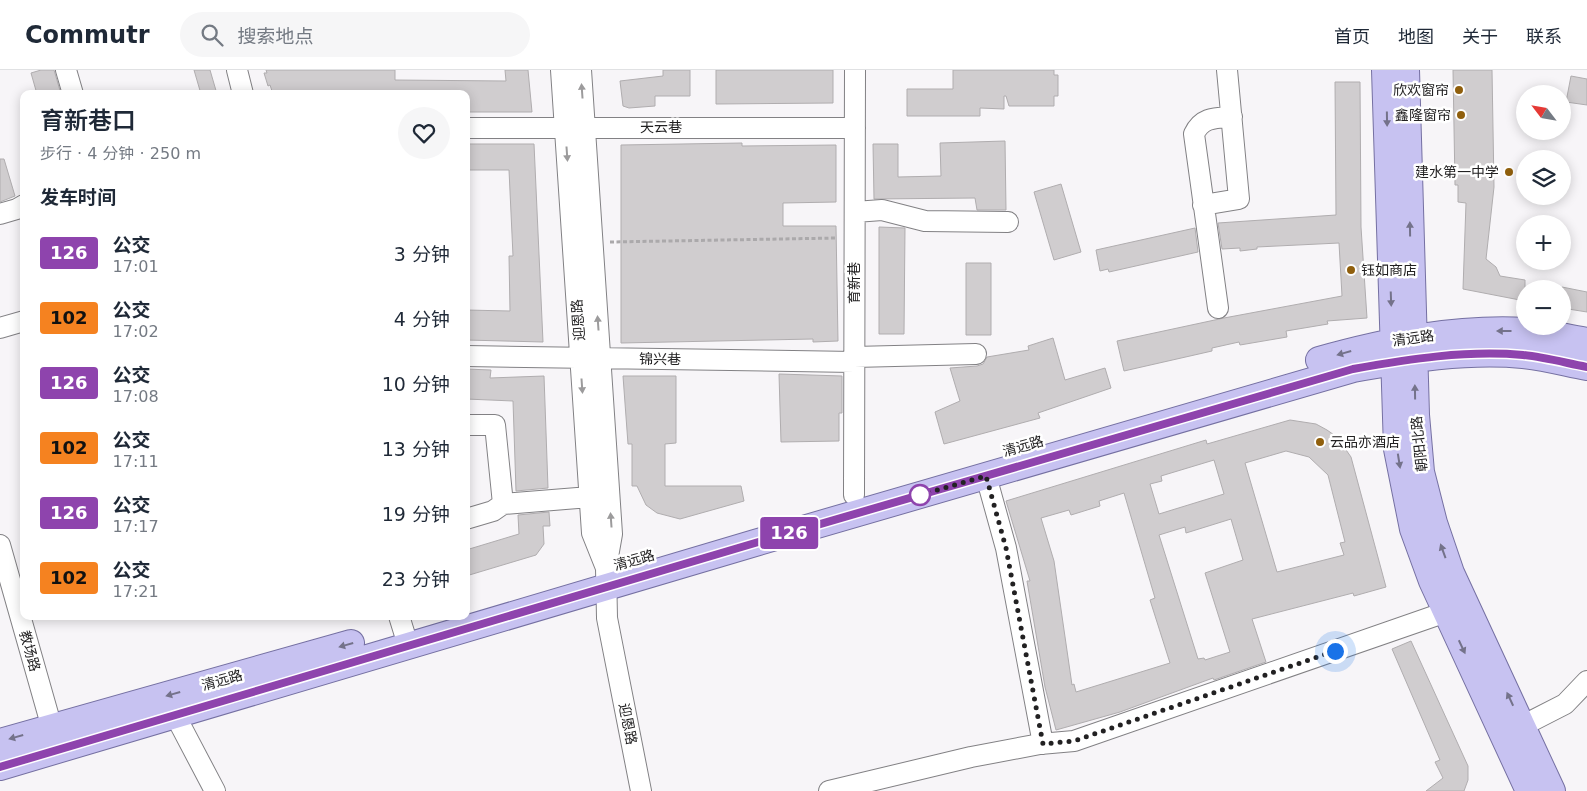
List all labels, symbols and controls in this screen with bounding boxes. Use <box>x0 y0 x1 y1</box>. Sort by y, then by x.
search box <box>180 12 530 57</box>
text: Commutr <box>25 21 150 49</box>
icon: search <box>198 21 226 49</box>
text: 搜索地点 <box>238 25 314 47</box>
text: 首页 <box>1334 26 1370 47</box>
text: 地图 <box>1398 26 1434 47</box>
text: 关于 <box>1462 26 1498 47</box>
text: 联系 <box>1526 26 1562 47</box>
one-way arrow <box>578 82 586 98</box>
place label: 欣欢窗帘 <box>1393 82 1449 98</box>
marker: 欣欢窗帘 <box>1453 84 1465 96</box>
north arrow <box>1516 85 1571 140</box>
map controls <box>1516 85 1571 335</box>
text: 育新巷口 <box>40 107 136 135</box>
button: heart <box>398 107 450 159</box>
place label: 鑫隆窗帘 <box>1395 107 1451 123</box>
marker: 鑫隆窗帘 <box>1455 109 1467 121</box>
one-way arrow <box>1383 111 1391 127</box>
street label: 天云巷 <box>640 119 682 135</box>
text: 步行 · 4 分钟 · 250 m <box>40 144 201 163</box>
one-way arrow <box>563 146 571 162</box>
button: layers <box>1516 150 1571 205</box>
place label: 建水第一中学 <box>1415 164 1499 180</box>
marker: 建水第一中学 <box>1503 166 1515 178</box>
text: 发车时间 <box>40 186 116 208</box>
button: + <box>1516 215 1571 270</box>
one-way arrow <box>1406 221 1414 237</box>
text: 公交 <box>113 234 151 256</box>
text: 126 <box>50 242 88 263</box>
text: 3 分钟 <box>394 243 450 265</box>
text: 17:01 <box>113 257 159 276</box>
street label: 育新巷 <box>846 262 862 304</box>
place label: 钰如商店 <box>1361 262 1417 278</box>
marker: 钰如商店 <box>1345 264 1357 276</box>
button: − <box>1516 280 1571 335</box>
one-way arrow <box>1388 291 1396 307</box>
street label: 迎恩路 <box>569 298 587 342</box>
text: 公交 <box>113 299 151 321</box>
text: 102 <box>50 307 88 328</box>
text: 4 分钟 <box>394 308 450 330</box>
one-way arrow <box>593 314 601 330</box>
text: 17:02 <box>113 322 159 341</box>
street label: 清远路 <box>1391 327 1435 349</box>
one-way arrow <box>1496 327 1512 335</box>
one-way arrow <box>1336 349 1351 357</box>
street label: 锦兴巷 <box>639 351 681 367</box>
text: 公交 <box>113 364 151 386</box>
text: 126 <box>50 372 88 393</box>
text: 10 分钟 <box>382 373 450 395</box>
one-way arrow <box>579 378 587 394</box>
one-way arrow <box>1411 384 1419 400</box>
text: 17:08 <box>113 387 159 406</box>
street label: 朝阳北路 <box>1408 415 1430 473</box>
text: 公交 <box>113 429 151 451</box>
street label: 清远路 <box>1001 433 1045 459</box>
place label: 云品亦酒店 <box>1330 434 1400 450</box>
marker: 云品亦酒店 <box>1314 436 1326 448</box>
text: 102 <box>50 437 88 458</box>
text: 13 分钟 <box>382 438 450 460</box>
text: 17:11 <box>113 452 159 471</box>
one-way arrow <box>1395 453 1403 469</box>
unlabelled marker <box>909 484 931 506</box>
text: 公交 <box>113 494 151 516</box>
text: 126 <box>50 502 88 523</box>
text: 19 分钟 <box>382 503 450 525</box>
one-way arrow <box>606 511 614 527</box>
text: 17:17 <box>113 517 159 536</box>
line badge: 126 <box>760 517 818 549</box>
text: 126 <box>770 522 808 543</box>
one-way arrow <box>1439 543 1447 558</box>
street label: 清远路 <box>612 547 656 573</box>
text: 公交 <box>113 559 151 581</box>
text: 102 <box>50 567 88 588</box>
text: 23 分钟 <box>382 568 450 590</box>
text: 17:21 <box>113 582 159 601</box>
street label: 教场路 <box>17 629 43 673</box>
your location <box>1323 639 1348 664</box>
one-way arrow <box>1459 640 1467 654</box>
one-way arrow <box>338 641 354 649</box>
street label: 清远路 <box>200 667 244 693</box>
one-way arrow <box>165 690 180 698</box>
one-way arrow <box>1505 692 1513 706</box>
street label: 迎恩路 <box>616 702 640 746</box>
one-way arrow <box>9 734 24 742</box>

